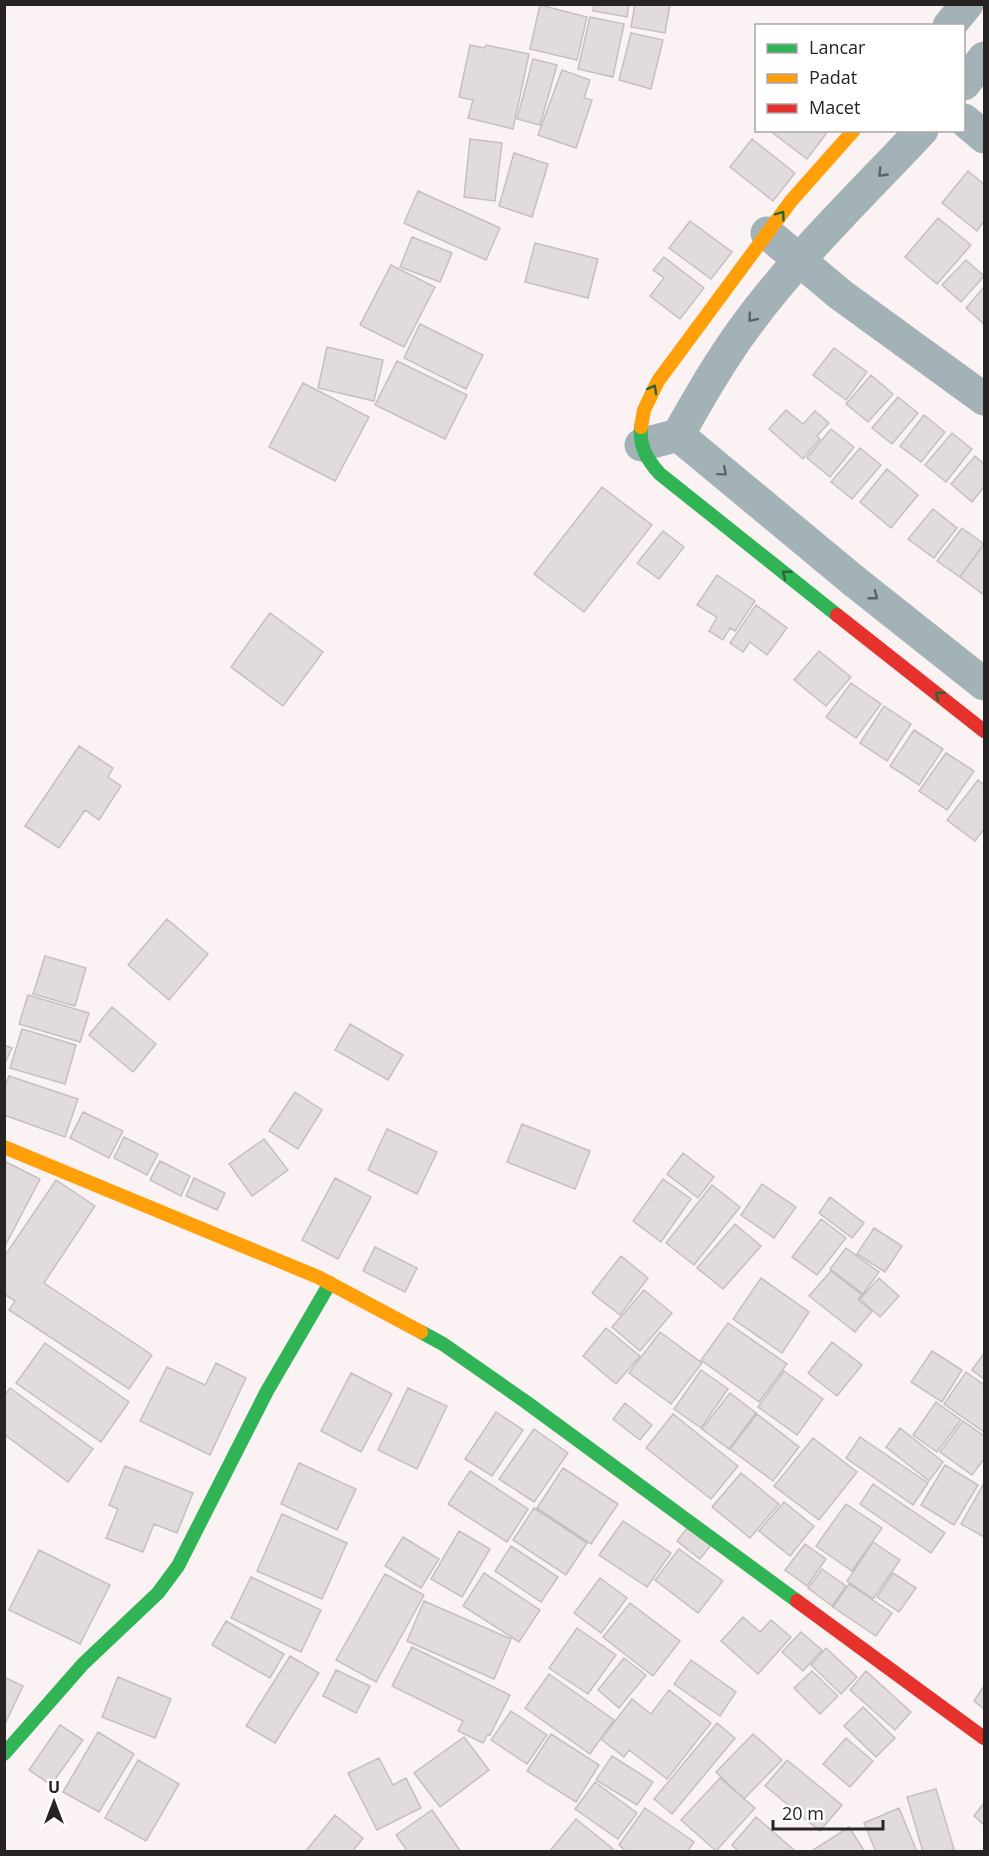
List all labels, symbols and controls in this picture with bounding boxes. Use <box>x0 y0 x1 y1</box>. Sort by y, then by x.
legend <box>755 24 965 132</box>
text: Lancar <box>809 35 866 59</box>
text: Padat <box>809 65 857 89</box>
text: Macet <box>809 95 860 119</box>
one-way arrow <box>878 166 889 177</box>
one-way arrow <box>773 210 784 221</box>
one-way arrow <box>748 311 759 322</box>
one-way arrow <box>646 385 658 395</box>
one-way arrow <box>716 465 727 476</box>
one-way arrow <box>781 570 792 581</box>
one-way arrow <box>867 589 878 600</box>
one-way arrow <box>934 691 945 702</box>
north arrow <box>24 1772 84 1832</box>
text: U <box>48 1776 60 1798</box>
scale bar <box>773 1793 882 1831</box>
text: 20 m <box>782 1801 824 1825</box>

